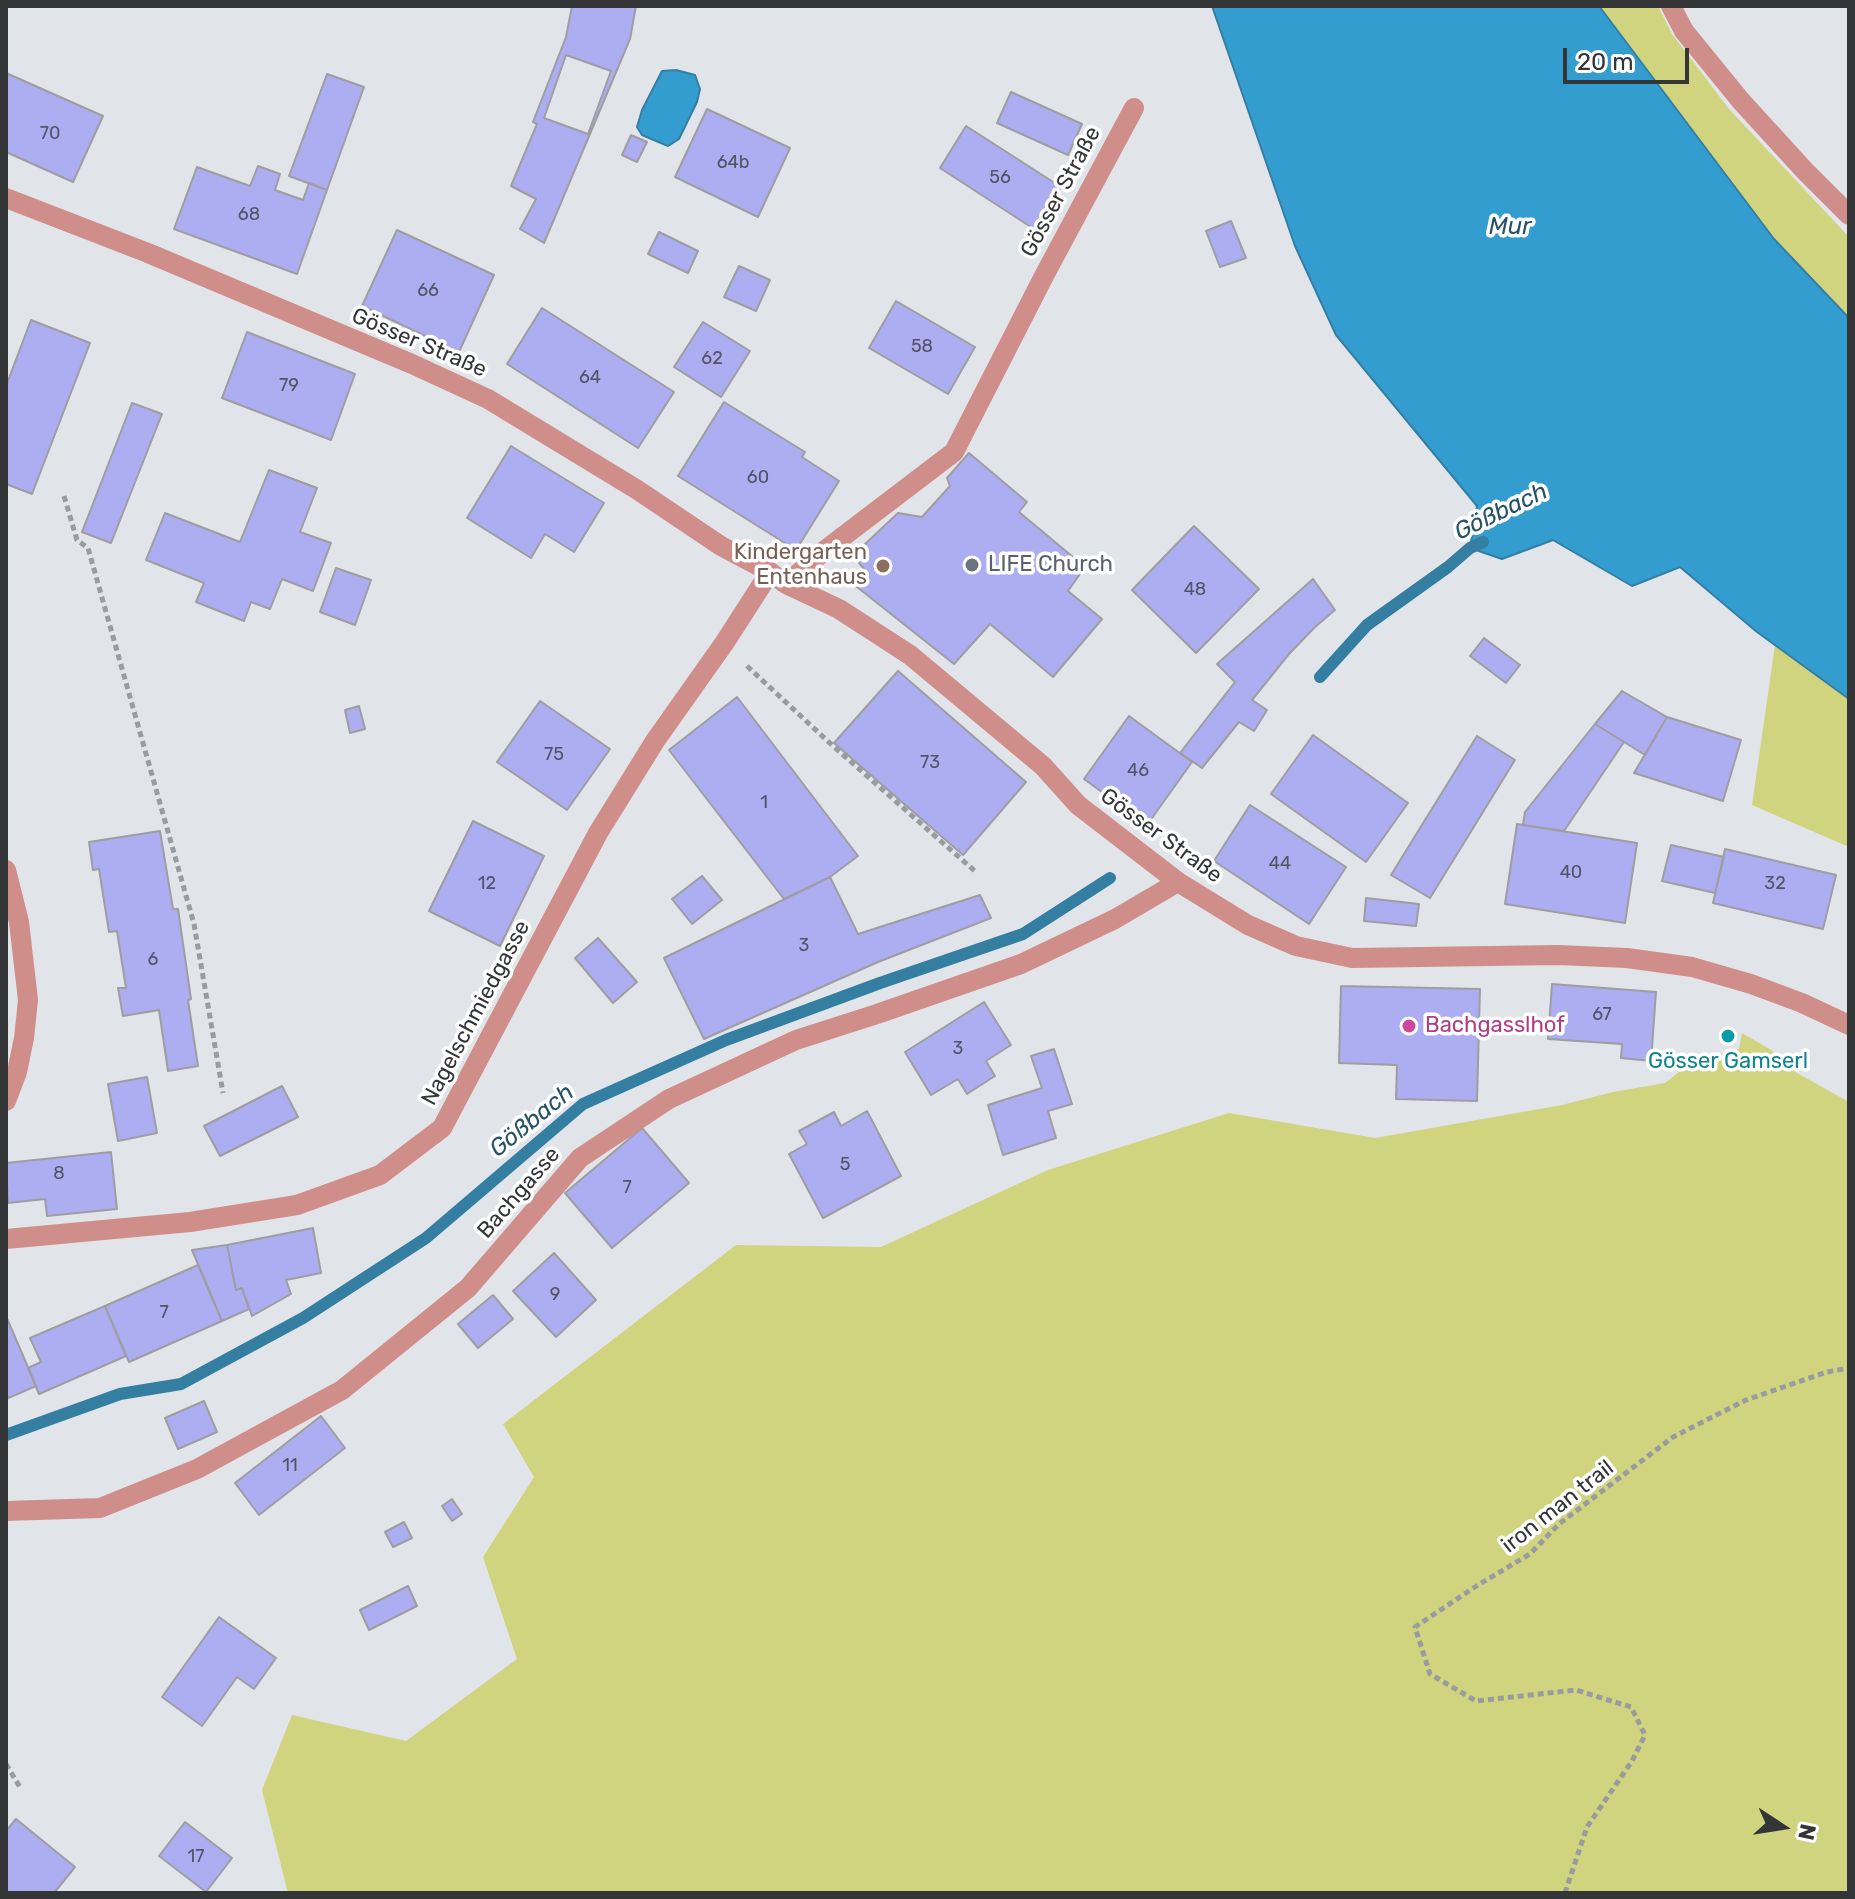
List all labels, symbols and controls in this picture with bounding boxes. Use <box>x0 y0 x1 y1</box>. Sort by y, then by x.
scale bar <box>1567 32 1693 82</box>
text: 20 m <box>1577 48 1634 76</box>
street label: Gösser Straße <box>1016 122 1106 262</box>
house number: 70 <box>40 123 60 145</box>
house number: 64b <box>717 152 749 174</box>
house number: 56 <box>989 167 1011 189</box>
house number: 68 <box>238 204 260 226</box>
water label: Mur <box>1489 213 1531 241</box>
house number: 66 <box>417 280 439 302</box>
street label: Gösser Straße <box>348 303 490 383</box>
house number: 58 <box>911 336 933 358</box>
house number: 62 <box>701 348 723 370</box>
house number: 64 <box>579 367 601 389</box>
house number: 79 <box>279 375 299 397</box>
house number: 60 <box>747 467 769 489</box>
water label: Gößbach <box>1450 477 1552 547</box>
place label: Kindergarten Entenhaus <box>734 540 867 592</box>
place label: LIFE Church <box>988 552 1113 578</box>
marker: LIFE Church <box>963 556 981 574</box>
marker: Kindergarten Entenhaus <box>874 557 892 575</box>
house number: 48 <box>1184 579 1206 601</box>
house number: 75 <box>544 744 564 766</box>
house number: 73 <box>920 752 940 774</box>
house number: 46 <box>1127 760 1149 782</box>
street label: Gösser Straße <box>1095 783 1227 889</box>
house number: 1 <box>760 792 768 814</box>
house number: 44 <box>1269 853 1291 875</box>
house number: 40 <box>1560 862 1582 884</box>
house number: 12 <box>478 873 496 895</box>
house number: 32 <box>1764 873 1786 895</box>
street label: Nagelschmiedgasse <box>416 916 536 1110</box>
house number: 3 <box>799 935 809 957</box>
house number: 6 <box>148 949 158 971</box>
house number: 67 <box>1592 1004 1612 1026</box>
place label: Bachgasslhof <box>1425 1013 1565 1039</box>
marker: Bachgasslhof <box>1400 1017 1418 1035</box>
marker: Gösser Gamserl <box>1719 1027 1737 1045</box>
house number: 3 <box>953 1038 963 1060</box>
place label: Gösser Gamserl <box>1648 1049 1808 1075</box>
water label: Gößbach <box>484 1078 580 1164</box>
street label: Bachgasse <box>472 1142 566 1244</box>
house number: 5 <box>840 1154 850 1176</box>
house number: 8 <box>53 1163 65 1185</box>
house number: 7 <box>622 1177 632 1199</box>
house number: 9 <box>550 1284 560 1306</box>
house number: 7 <box>159 1302 169 1324</box>
house number: 11 <box>282 1455 298 1477</box>
street label: iron man trail <box>1497 1455 1619 1559</box>
north arrow <box>1743 1787 1823 1867</box>
text: N <box>1792 1822 1822 1843</box>
house number: 17 <box>188 1846 204 1868</box>

